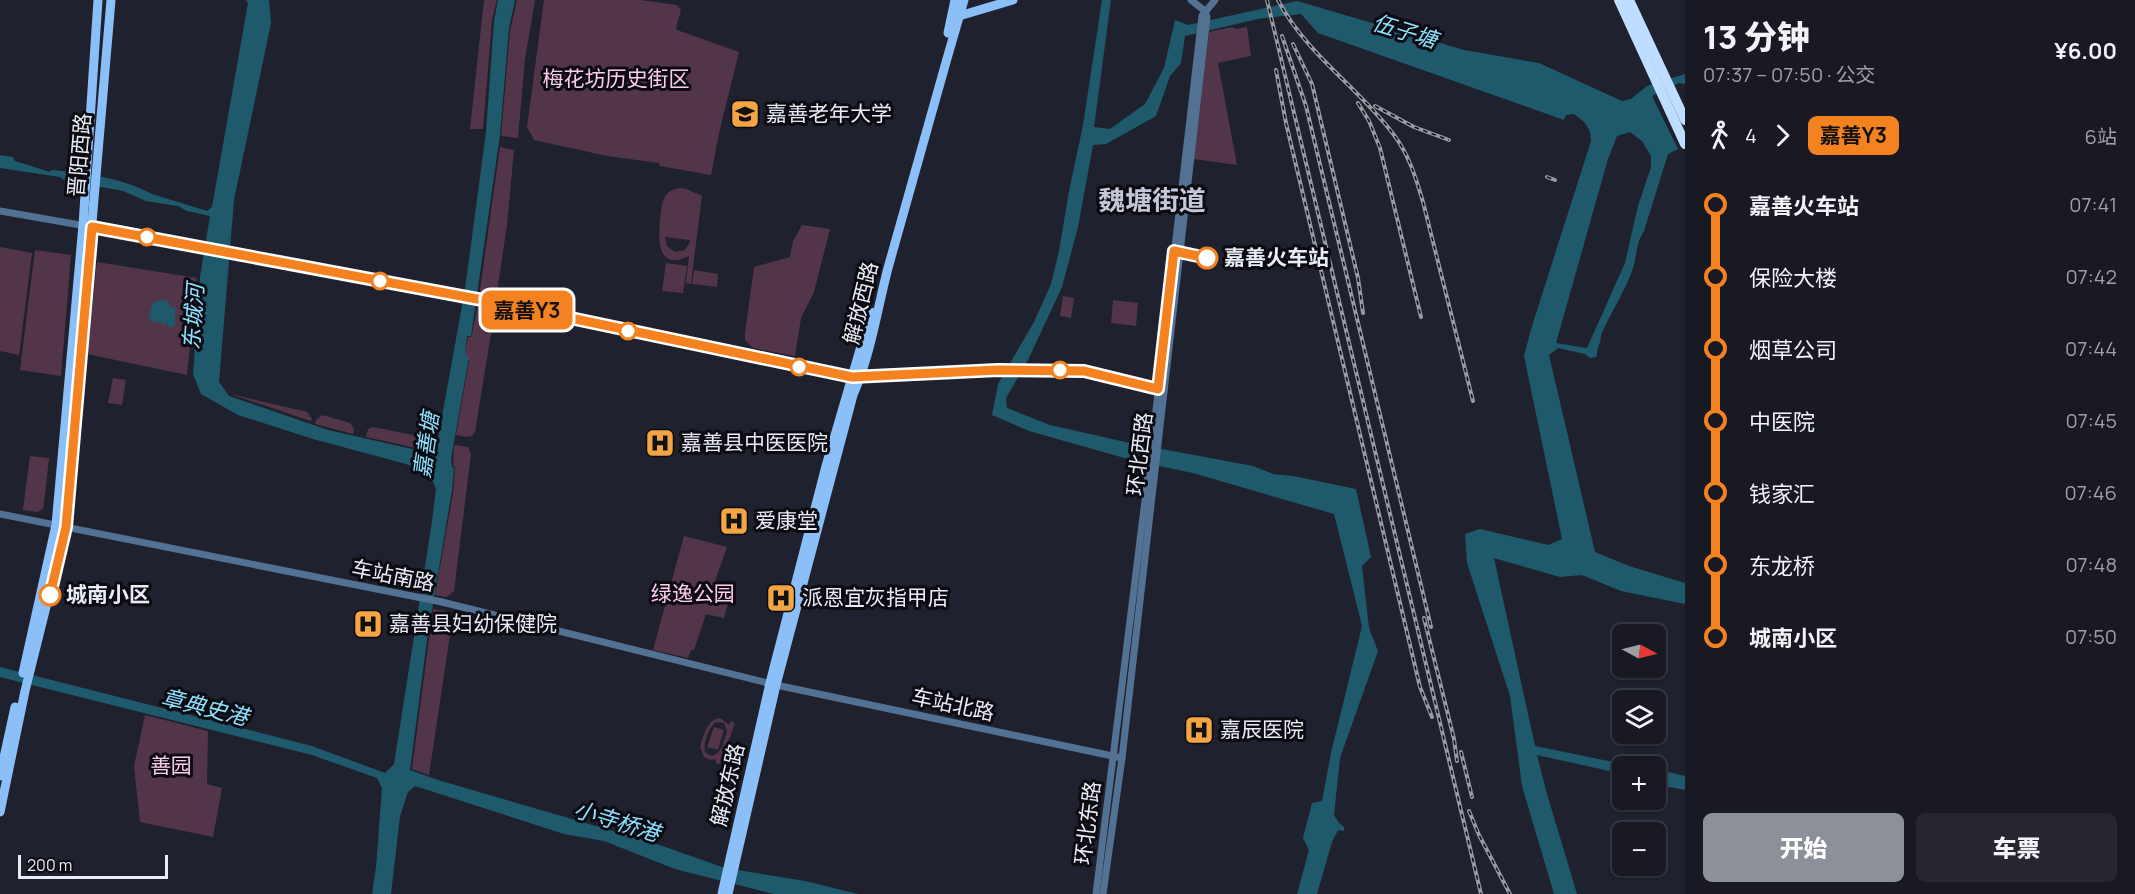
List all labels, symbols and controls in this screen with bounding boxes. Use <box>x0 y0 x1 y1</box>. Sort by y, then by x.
water label: 伍子塘 <box>1369 7 1445 56</box>
text: 13 分钟 <box>1703 14 1810 59</box>
text: ¥6.00 <box>2054 36 2117 66</box>
text: 07:37 – 07:50 · 公交 <box>1703 61 1876 88</box>
park label: 梅花坊历史街区 <box>543 64 690 92</box>
school or university icon: 嘉善老年大学 <box>729 98 761 130</box>
place label: 嘉善老年大学 <box>766 99 892 127</box>
street label: 晋阳西路 <box>61 112 97 198</box>
icon: walk <box>1703 119 1736 152</box>
icon: forward <box>1766 119 1799 152</box>
text: 嘉善Y3 <box>1820 121 1887 149</box>
text: 4 <box>1745 122 1757 149</box>
text: 6站 <box>2085 123 2117 150</box>
district label: 魏塘街道 <box>1098 181 1206 218</box>
text: 嘉善火车站 <box>1749 191 1859 221</box>
text: 07:41 <box>2069 191 2117 218</box>
unlabelled marker <box>138 228 156 246</box>
place label: 嘉善火车站 <box>1224 243 1329 271</box>
marker: 嘉善火车站 <box>1196 247 1218 269</box>
street label: 解放西路 <box>836 259 884 347</box>
text: 保险大楼 <box>1749 263 1837 293</box>
text: 07:42 <box>2066 263 2117 290</box>
unlabelled marker <box>371 272 389 290</box>
water label: 东城河 <box>176 279 211 351</box>
line badge: 嘉善Y3 <box>485 290 569 330</box>
text: 嘉善Y3 <box>493 296 561 324</box>
unlabelled marker <box>619 322 637 340</box>
text: 烟草公司 <box>1749 335 1837 365</box>
text: 07:44 <box>2065 335 2117 362</box>
unlabelled marker <box>790 358 808 376</box>
unlabelled marker <box>1051 361 1069 379</box>
water label: 嘉善塘 <box>407 406 446 480</box>
text: 中医院 <box>1749 407 1815 437</box>
text: 07:45 <box>2065 407 2117 434</box>
street label: 环北西路 <box>1120 410 1158 497</box>
hospital icon: 嘉善县中医医院 <box>644 427 676 459</box>
place label: 嘉善县中医医院 <box>681 428 828 456</box>
text: 钱家汇 <box>1749 479 1815 509</box>
text: 07:46 <box>2065 479 2117 506</box>
hospital icon: 爱康堂 <box>718 505 750 537</box>
place label: 爱康堂 <box>755 506 818 534</box>
text: 东龙桥 <box>1749 551 1815 581</box>
text: 07:48 <box>2065 551 2117 578</box>
street label: 车站南路 <box>349 553 437 597</box>
park label: 绿逸公园 <box>651 579 735 607</box>
place label: 城南小区 <box>66 580 150 608</box>
hospital icon: 派恩宜灰指甲店 <box>765 582 797 614</box>
place label: 派恩宜灰指甲店 <box>802 583 949 611</box>
marker: 城南小区 <box>39 584 61 606</box>
hospital icon: 嘉善县妇幼保健院 <box>352 608 384 640</box>
place label: 嘉善县妇幼保健院 <box>389 609 557 637</box>
text: 城南小区 <box>1749 623 1837 653</box>
text: 07:50 <box>2065 623 2117 650</box>
north arrow <box>1612 624 1666 678</box>
map controls <box>1612 624 1666 876</box>
water label: 章典史港 <box>159 682 254 733</box>
street label: 车站北路 <box>909 682 997 726</box>
button: layers <box>1612 690 1666 744</box>
hospital icon: 嘉辰医院 <box>1183 714 1215 746</box>
place label: 嘉辰医院 <box>1220 715 1304 743</box>
street label: 解放东路 <box>704 741 750 829</box>
park label: 善园 <box>150 751 192 779</box>
button: + <box>1612 756 1666 810</box>
street label: 环北东路 <box>1068 779 1106 866</box>
water label: 小寺桥港 <box>571 794 666 849</box>
button: 开始 <box>1703 813 1904 882</box>
button: 车票 <box>1916 813 2117 882</box>
button: − <box>1612 822 1666 876</box>
scale bar <box>18 852 168 880</box>
text: 200 m <box>27 854 72 876</box>

